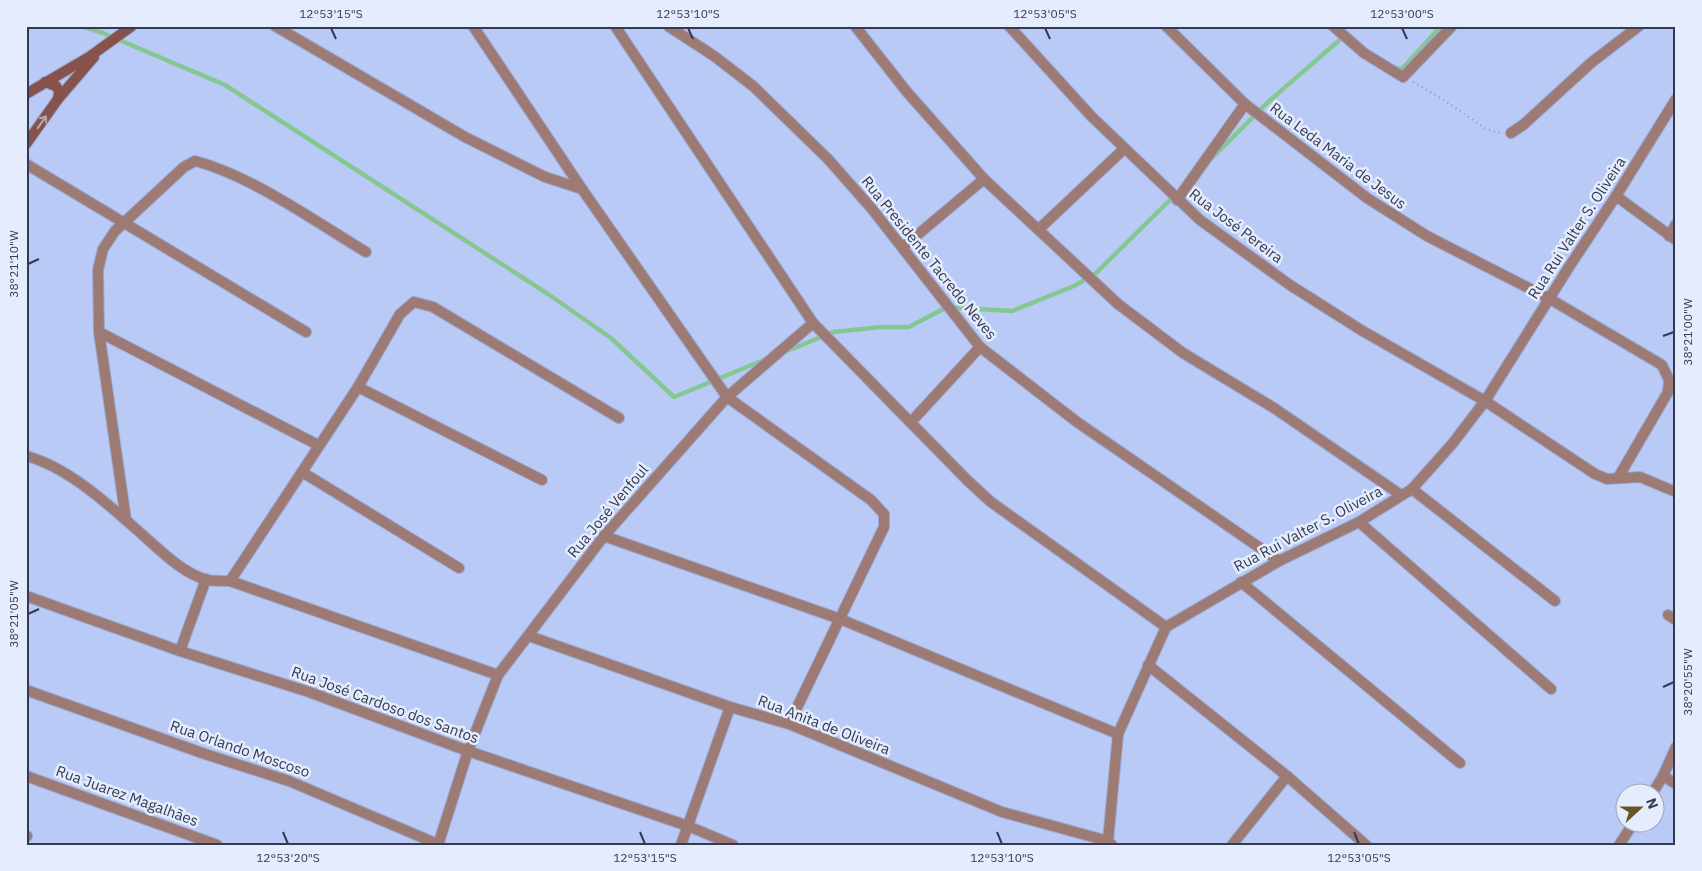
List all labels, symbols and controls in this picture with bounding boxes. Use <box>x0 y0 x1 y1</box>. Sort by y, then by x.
text: 12°53'15"S <box>299 6 363 21</box>
text: 12°53'10"S <box>656 6 720 21</box>
text: 12°53'05"S <box>1013 6 1077 21</box>
text: 12°53'00"S <box>1370 6 1434 21</box>
street label: Rua Leda Maria de Jesus <box>1266 98 1410 213</box>
one-way arrow <box>37 115 47 129</box>
street label: Rua Rui Valter S. Oliveira <box>1523 153 1630 302</box>
street label: Rua Presidente Tacredo Neves <box>858 172 1001 343</box>
street label: Rua José Pereira <box>1186 184 1287 267</box>
text: 38°21'10"W <box>6 230 21 298</box>
text: 38°21'00"W <box>1680 298 1695 366</box>
street label: Rua José Venfoul <box>563 460 652 561</box>
street label: Rua Rui Valter S. Oliveira <box>1230 481 1385 576</box>
text: 38°21'05"W <box>6 580 21 648</box>
text: 38°20'55"W <box>1680 648 1695 716</box>
street label: Rua José Cardoso dos Santos <box>289 662 481 747</box>
street label: Rua Anita de Oliveira <box>755 691 893 758</box>
street label: Rua Orlando Moscoso <box>168 716 313 781</box>
street label: Rua Juarez Magalhães <box>53 761 201 830</box>
north arrow <box>1614 784 1664 834</box>
text: N <box>1642 795 1662 811</box>
text: 12°53'20"S <box>256 850 320 865</box>
text: 12°53'15"S <box>613 850 677 865</box>
text: 12°53'10"S <box>970 850 1034 865</box>
text: 12°53'05"S <box>1327 850 1391 865</box>

